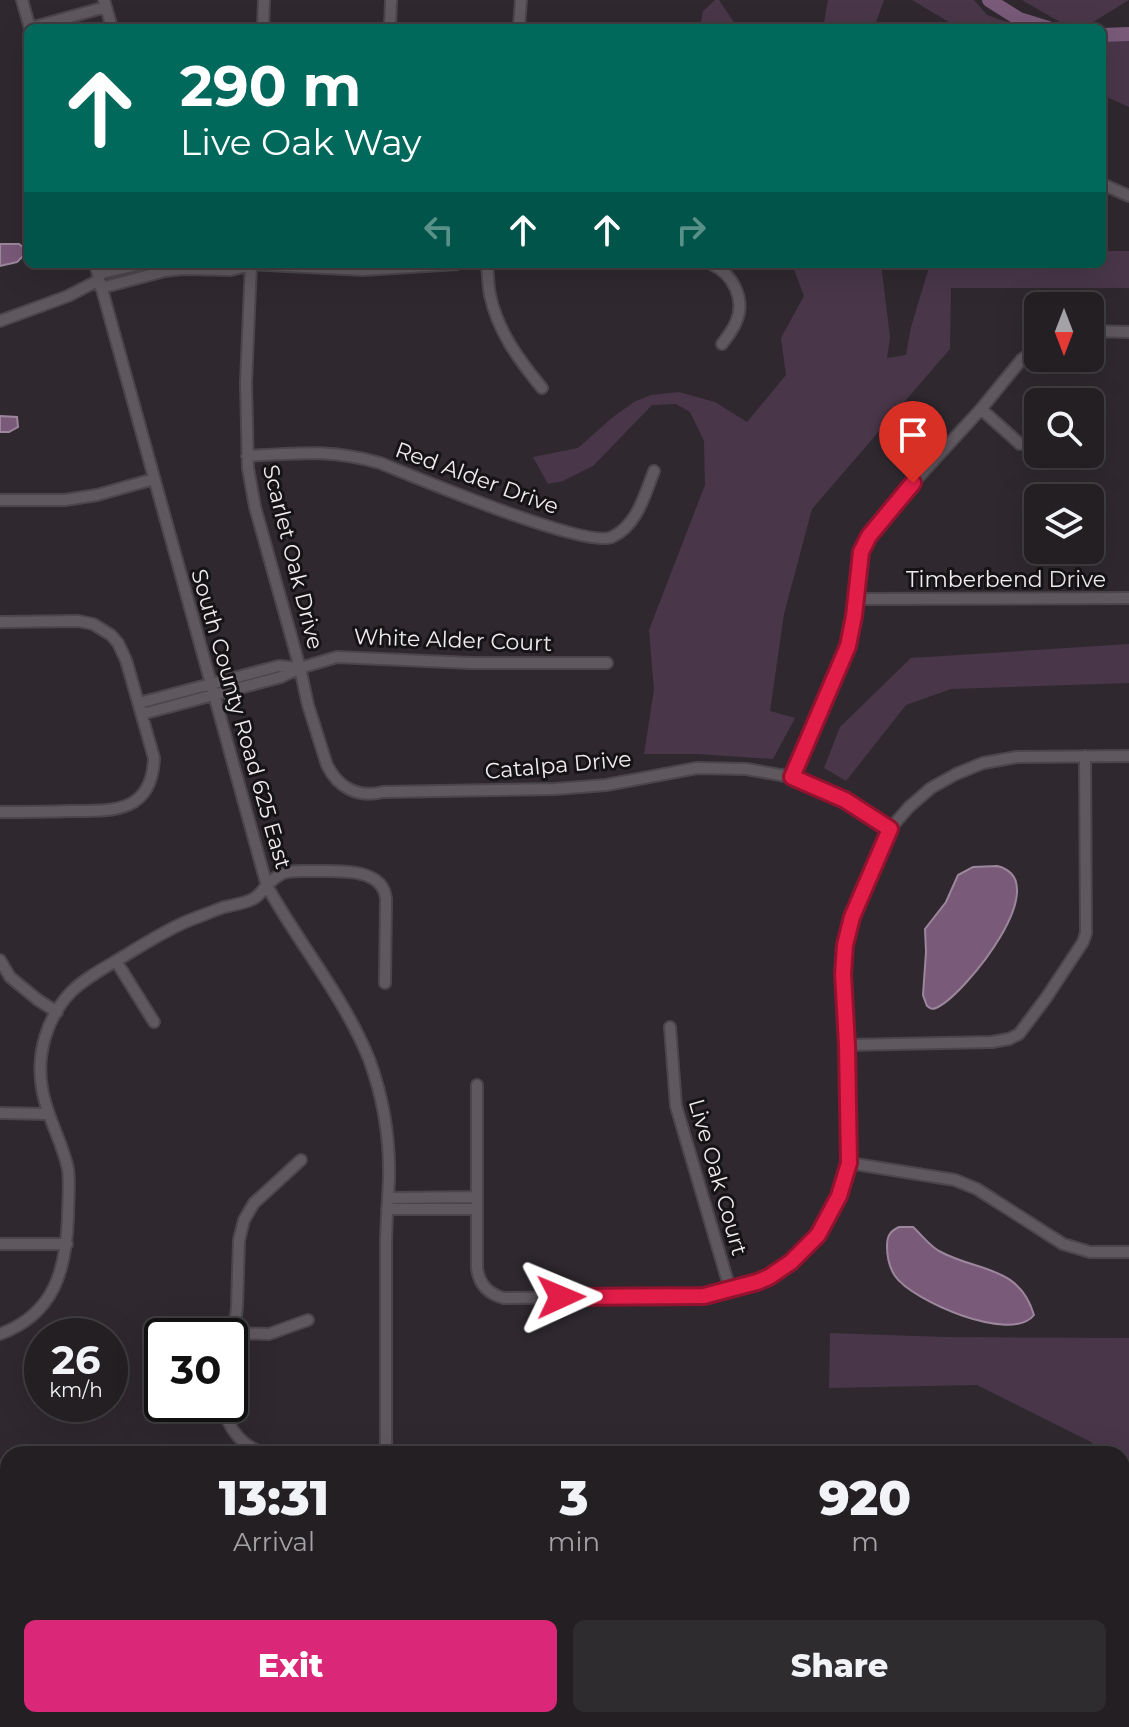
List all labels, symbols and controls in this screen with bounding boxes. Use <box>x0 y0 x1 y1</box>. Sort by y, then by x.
text: 290 m <box>180 52 361 120</box>
icon: ahead <box>48 56 152 160</box>
text: Live Oak Way <box>180 120 422 164</box>
icon: left <box>417 208 461 252</box>
icon: ahead <box>501 208 545 252</box>
icon: ahead <box>585 208 629 252</box>
icon: right <box>669 208 713 252</box>
north arrow <box>1024 292 1104 372</box>
map controls <box>1024 292 1104 564</box>
button: search <box>1024 388 1104 468</box>
pin <box>879 401 947 483</box>
icon: arrive <box>891 413 935 457</box>
street label: Red Alder Drive <box>392 436 562 520</box>
street label: Scarlet Oak Drive <box>257 462 329 652</box>
button: layers <box>1024 484 1104 564</box>
street label: South County Road 625 East <box>185 566 297 872</box>
street label: Timberbend Drive <box>906 566 1106 593</box>
street label: White Alder Court <box>353 623 553 657</box>
street label: Catalpa Drive <box>484 745 632 785</box>
street label: Live Oak Court <box>683 1096 753 1258</box>
position arrow <box>519 1255 603 1339</box>
speed limit sign: 30 <box>144 1318 248 1422</box>
text: 26 <box>51 1335 101 1384</box>
text: km/h <box>49 1378 103 1402</box>
text: 13:31 <box>219 1469 329 1527</box>
text: 3 <box>559 1469 588 1527</box>
text: 920 <box>819 1469 911 1527</box>
text: Arrival <box>233 1526 315 1558</box>
text: min <box>548 1526 600 1558</box>
text: m <box>851 1526 879 1558</box>
button: Exit <box>24 1620 557 1712</box>
button: Share <box>573 1620 1106 1712</box>

